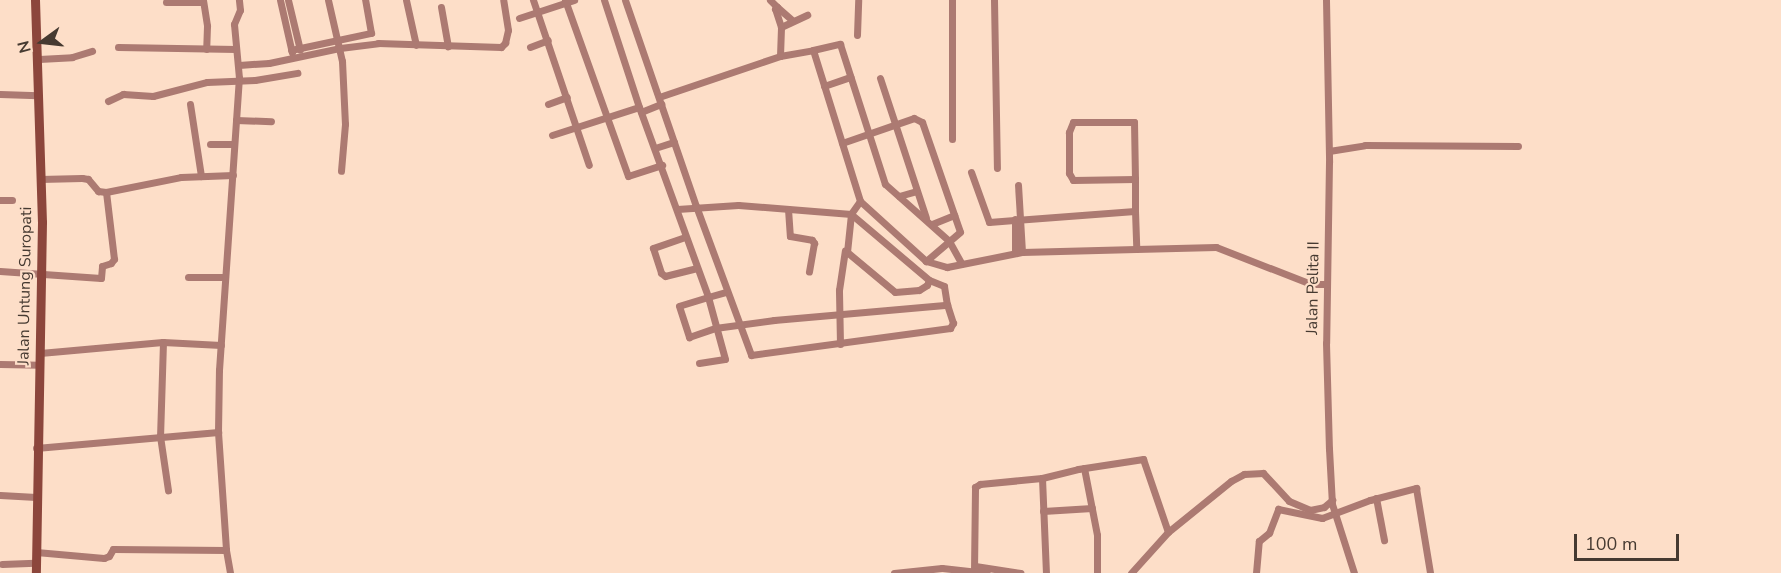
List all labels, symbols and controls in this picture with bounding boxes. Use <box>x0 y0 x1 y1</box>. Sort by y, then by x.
north arrow <box>12 12 72 72</box>
text: N <box>12 38 37 55</box>
street label: Jalan Untung Suropati <box>14 207 36 365</box>
street label: Jalan Pelita II <box>1303 241 1323 335</box>
scale bar <box>1577 522 1682 560</box>
text: 100 m <box>1585 532 1637 556</box>

